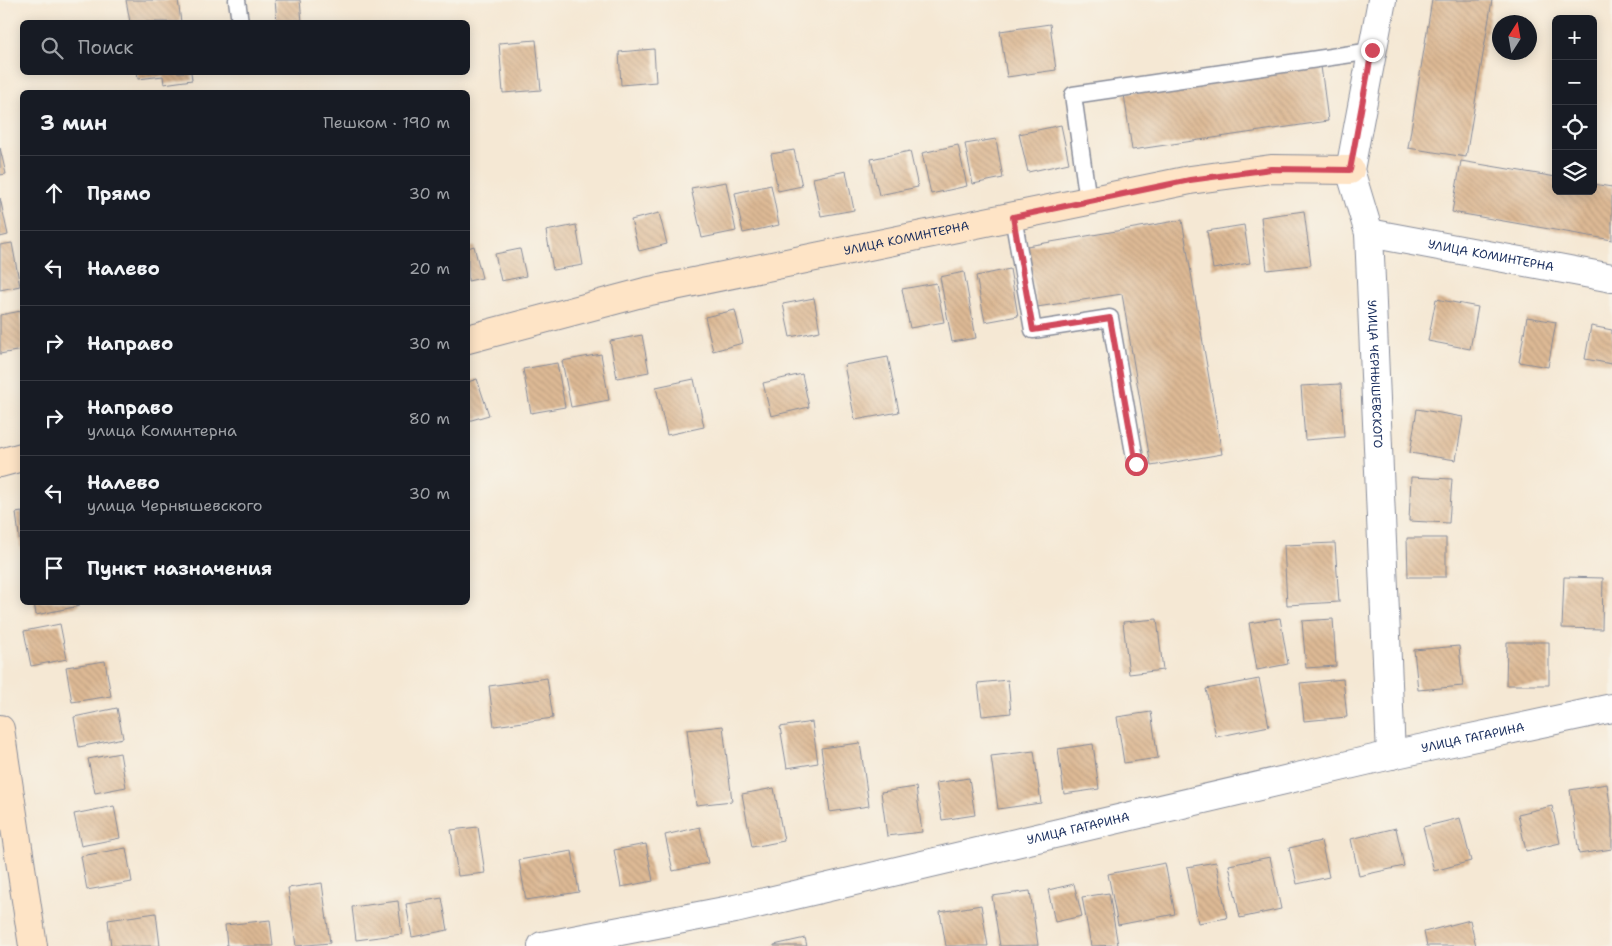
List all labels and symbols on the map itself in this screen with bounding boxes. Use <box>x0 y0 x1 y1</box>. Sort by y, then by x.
north arrow <box>1492 15 1537 60</box>
route end <box>1361 39 1384 62</box>
street label: УЛИЦА КОМИНТЕРНА <box>842 218 971 259</box>
street label: УЛИЦА КОМИНТЕРНА <box>1427 236 1555 275</box>
street label: УЛИЦА ЧЕРНЫШЕВСКОГО <box>1364 300 1386 449</box>
route start <box>1125 453 1148 476</box>
street label: УЛИЦА ГАГАРИНА <box>1420 719 1526 756</box>
street label: УЛИЦА ГАГАРИНА <box>1025 809 1131 848</box>

